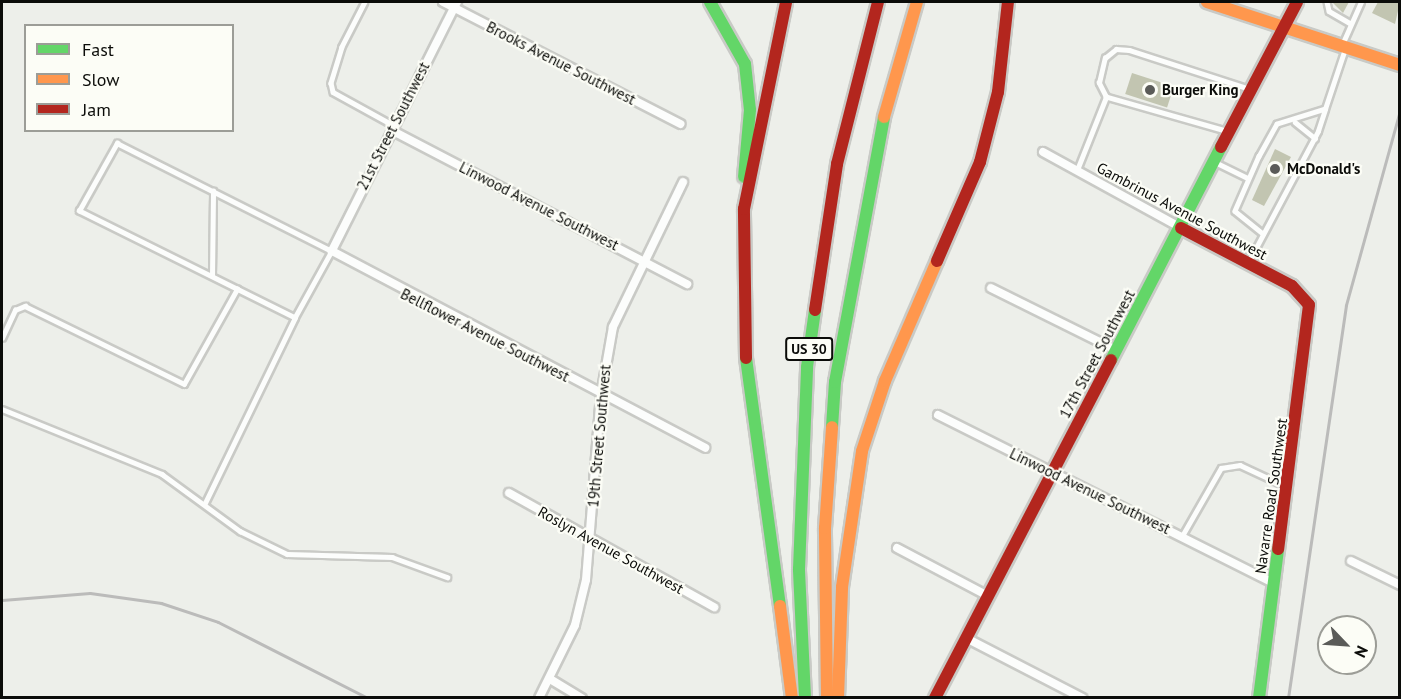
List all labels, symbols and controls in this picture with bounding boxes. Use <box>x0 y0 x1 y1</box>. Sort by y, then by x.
street label: Brooks Avenue Southwest <box>483 17 639 109</box>
legend <box>24 24 234 132</box>
text: Fast <box>82 38 114 61</box>
street label: 21st Street Southwest <box>353 59 433 193</box>
text: Slow <box>82 68 120 91</box>
place label: Burger King <box>1162 81 1238 99</box>
marker: Burger King <box>1143 83 1157 97</box>
text: Jam <box>82 98 111 121</box>
street label: Linwood Avenue Southwest <box>456 158 622 254</box>
street label: Gambrinus Avenue Southwest <box>1094 158 1270 264</box>
place label: McDonald's <box>1287 160 1360 178</box>
marker: McDonald's <box>1268 162 1282 176</box>
street label: Bellflower Avenue Southwest <box>397 284 573 386</box>
street label: 17th Street Southwest <box>1056 287 1138 421</box>
road number: US 30 <box>785 338 833 360</box>
street label: 19th Street Southwest <box>584 364 614 508</box>
street label: Navarre Road Southwest <box>1251 417 1291 575</box>
street label: Linwood Avenue Southwest <box>1006 444 1174 538</box>
street label: Roslyn Avenue Southwest <box>535 502 687 598</box>
north arrow <box>1317 615 1377 675</box>
text: N <box>1350 643 1373 661</box>

